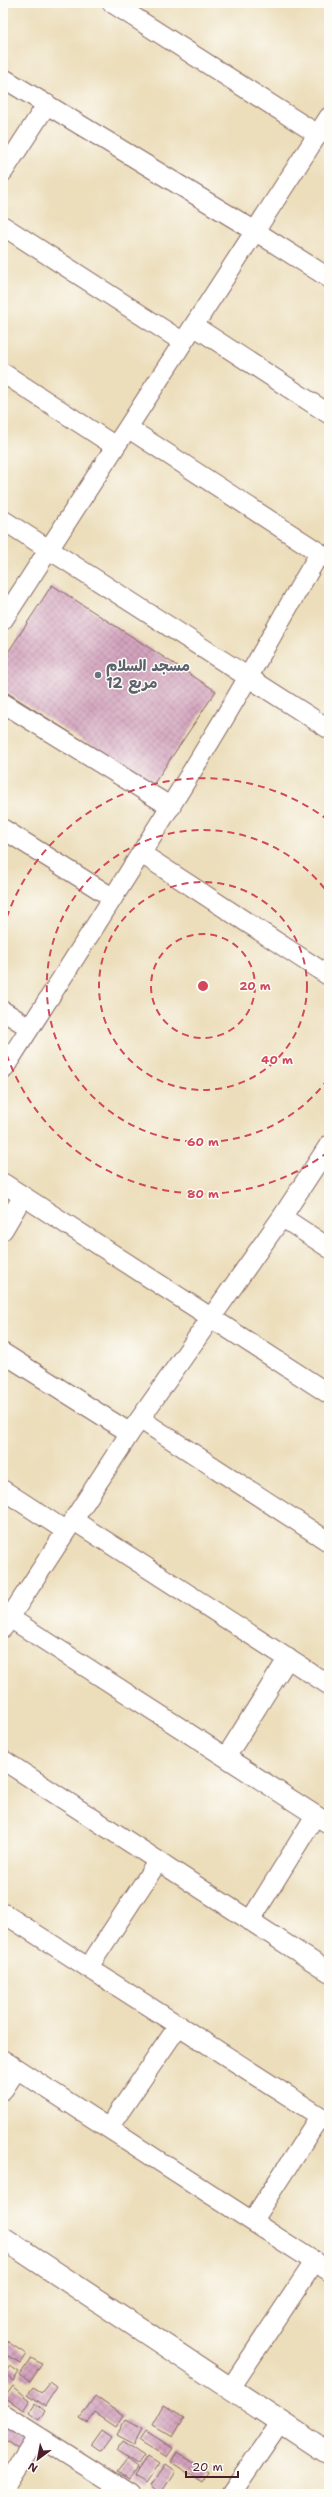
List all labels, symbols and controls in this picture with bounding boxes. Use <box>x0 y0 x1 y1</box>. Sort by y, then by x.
place label: مسجد السلام مربع 12 <box>106 656 190 694</box>
marker: مسجد السلام مربع 12 <box>93 670 103 680</box>
text: 20 m <box>239 978 271 994</box>
centre of rings <box>196 979 210 993</box>
text: 40 m <box>261 1052 293 1068</box>
text: 60 m <box>187 1134 219 1150</box>
text: 80 m <box>187 1186 219 1202</box>
north arrow <box>18 2439 58 2479</box>
scale bar <box>186 2453 238 2479</box>
text: N <box>25 2458 41 2476</box>
text: 20 m <box>192 2459 223 2475</box>

